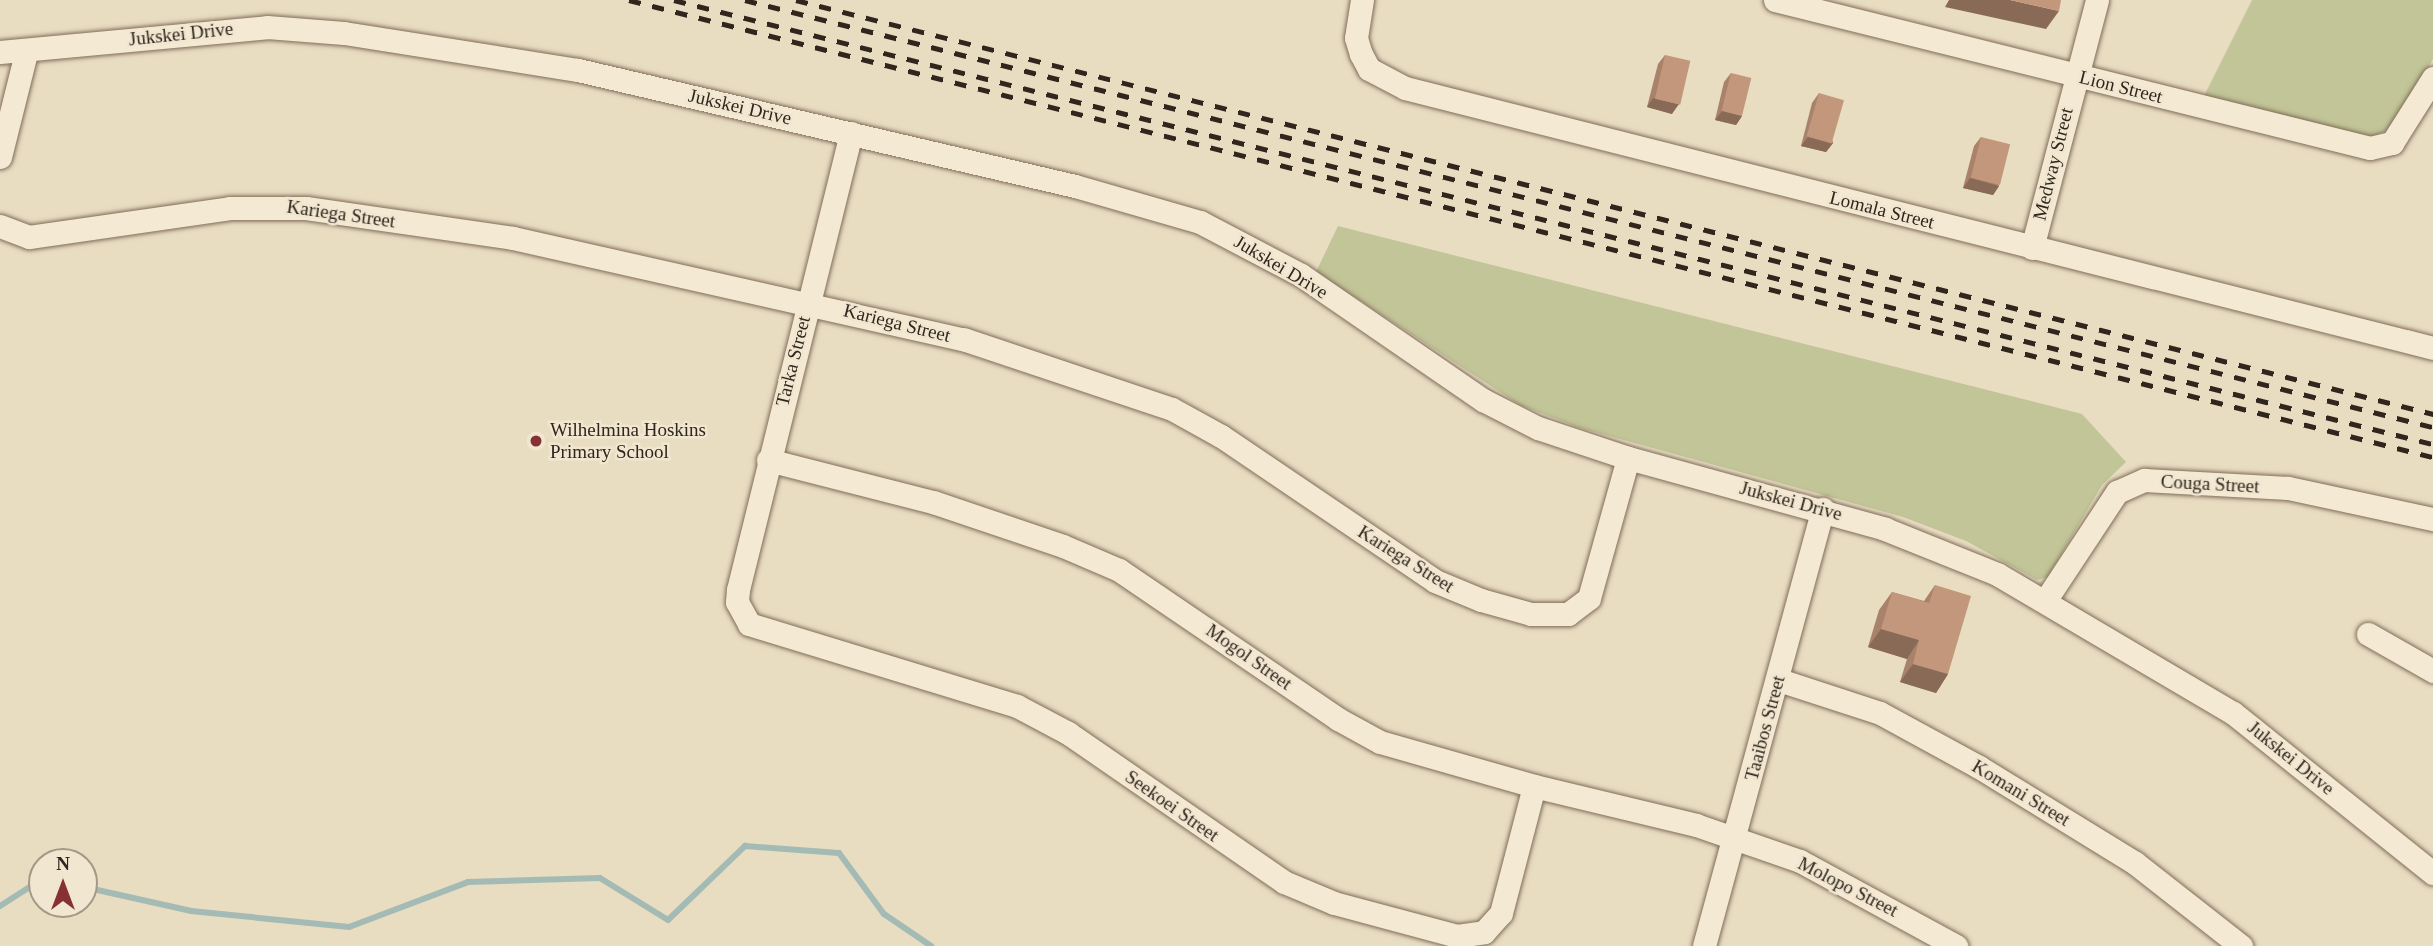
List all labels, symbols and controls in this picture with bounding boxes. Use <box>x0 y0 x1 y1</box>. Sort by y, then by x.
street label: Jukskei Drive <box>128 17 234 51</box>
street label: Lion Street <box>2077 66 2165 108</box>
street label: Jukskei Drive <box>686 84 794 130</box>
street label: Medway Street <box>2028 105 2078 223</box>
street label: Lomala Street <box>1827 186 1937 234</box>
street label: Kariega Street <box>285 195 397 233</box>
street label: Jukskei Drive <box>1230 230 1332 304</box>
street label: Kariega Street <box>841 299 953 347</box>
street label: Tarka Street <box>771 314 815 408</box>
place label: Wilhelmina Hoskins Primary School <box>550 419 706 463</box>
marker: Wilhelmina Hoskins Primary School <box>528 433 544 449</box>
street label: Couga Street <box>2160 470 2260 498</box>
street label: Jukskei Drive <box>1737 476 1845 526</box>
street label: Kariega Street <box>1354 520 1458 598</box>
street label: Mogol Street <box>1202 619 1296 695</box>
street label: Taaibos Street <box>1740 673 1790 783</box>
street label: Jukskei Drive <box>2243 716 2339 800</box>
street label: Komani Street <box>1968 755 2074 831</box>
street label: Seekoei Street <box>1121 765 1223 847</box>
north arrow <box>28 848 98 918</box>
street label: Molopo Street <box>1794 852 1902 922</box>
text: N <box>56 853 70 874</box>

